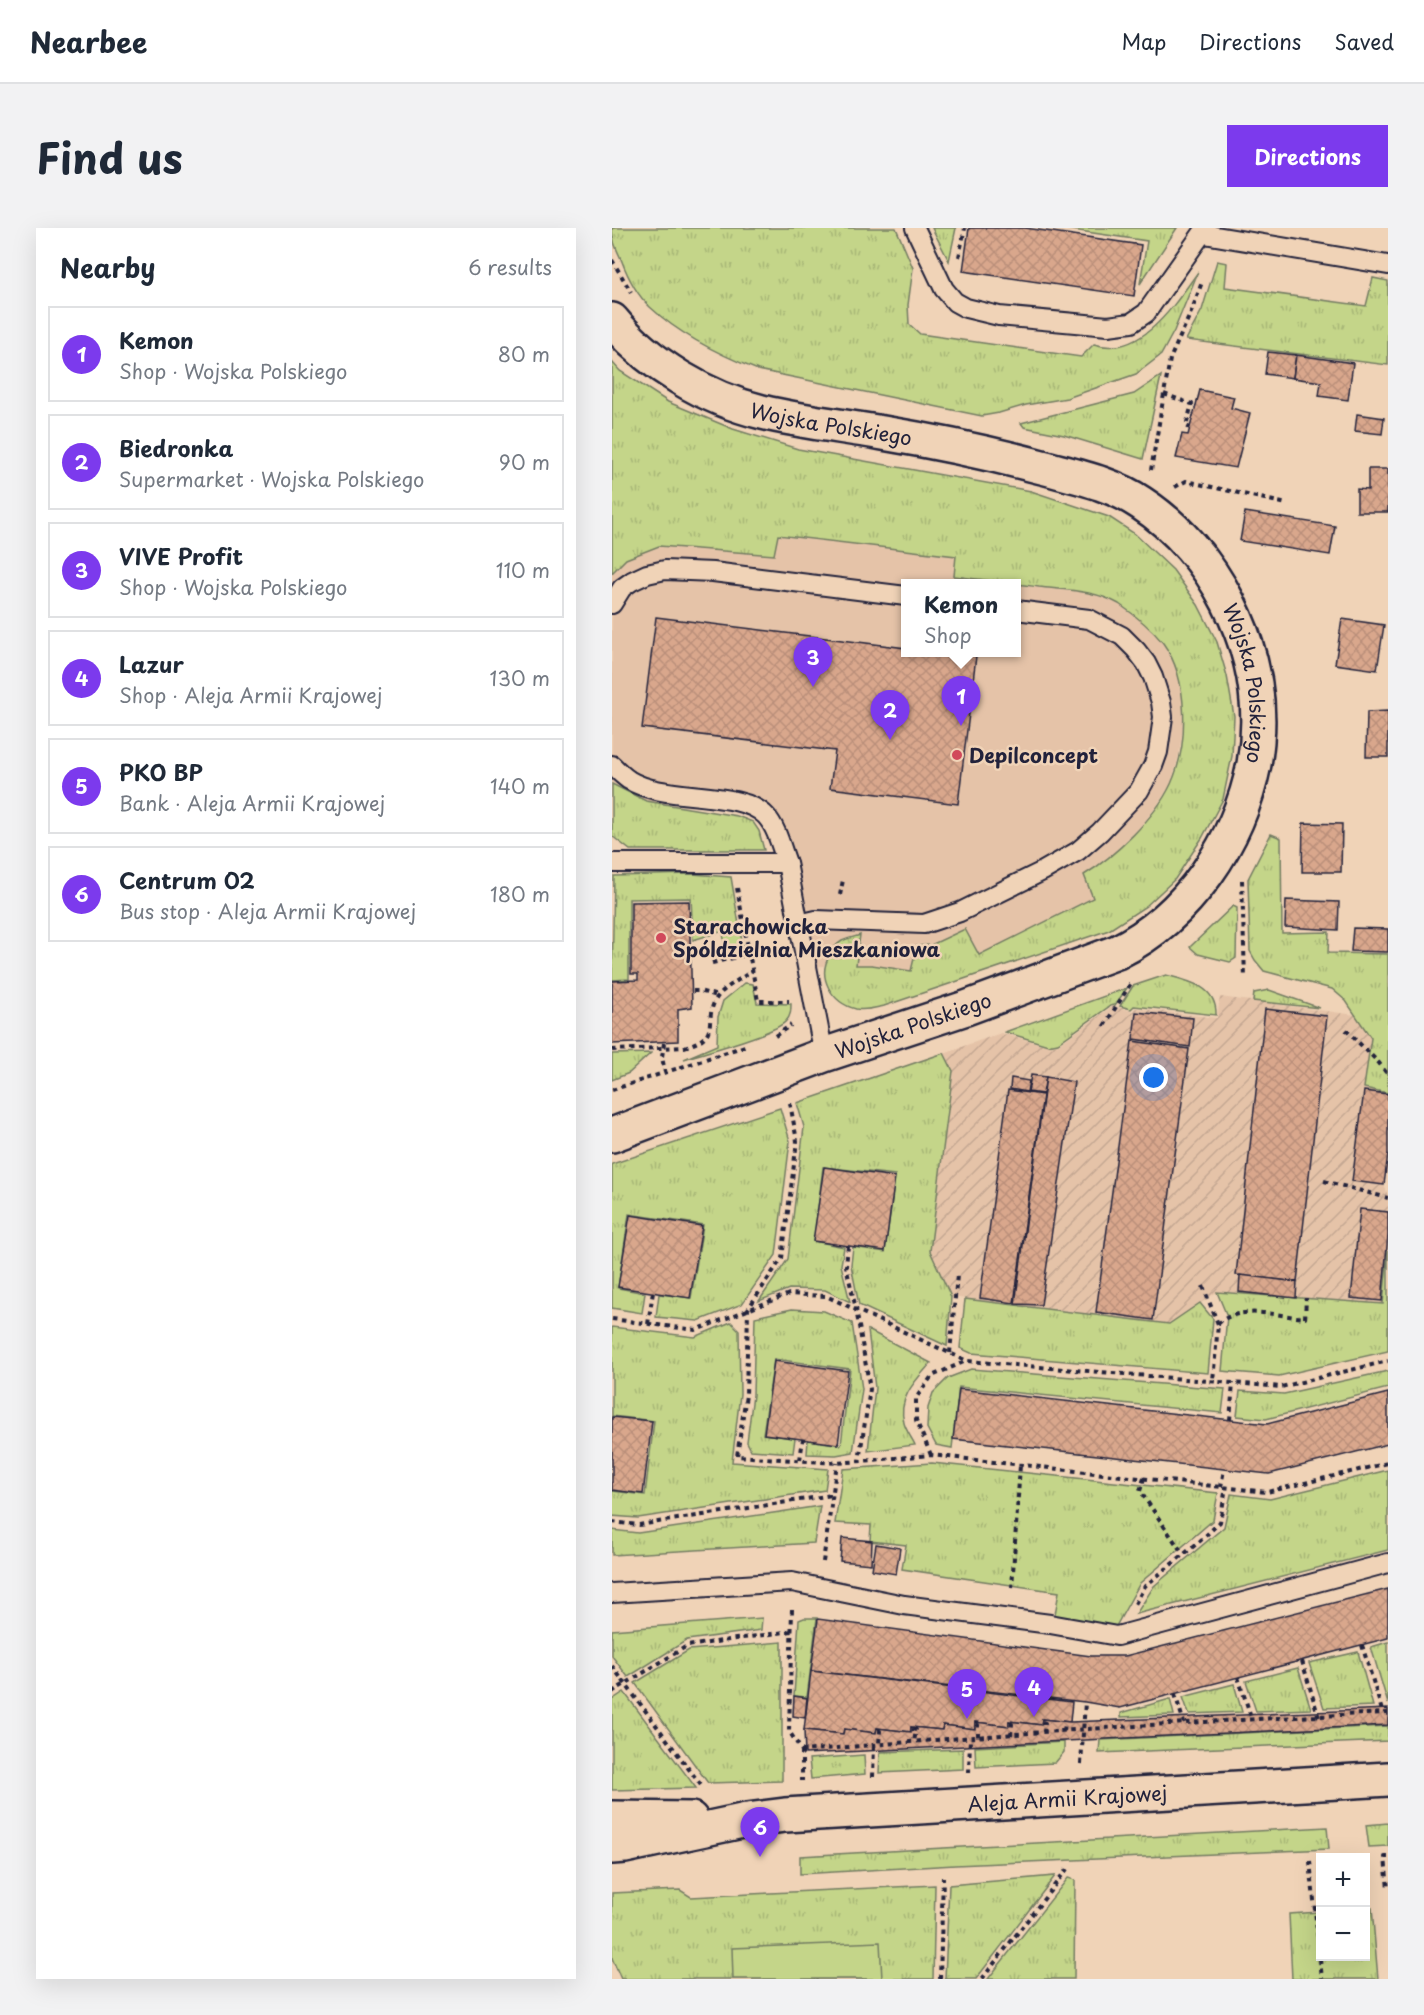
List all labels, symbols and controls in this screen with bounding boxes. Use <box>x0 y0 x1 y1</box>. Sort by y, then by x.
text: Nearbee <box>30 20 147 63</box>
text: Map <box>1121 25 1166 57</box>
text: Directions <box>1199 25 1301 57</box>
text: Saved <box>1334 25 1394 57</box>
text: Find us <box>36 125 183 188</box>
button: Directions <box>1227 125 1388 187</box>
text: Nearby <box>60 248 155 287</box>
text: 6 results <box>468 252 552 282</box>
text: Kemon <box>119 323 194 356</box>
text: 1 <box>77 339 86 369</box>
text: 80 m <box>498 339 550 369</box>
text: Shop · Wojska Polskiego <box>119 356 347 386</box>
street label: Wojska Polskiego <box>747 395 914 453</box>
text: Biedronka <box>119 431 233 464</box>
text: 2 <box>74 447 89 477</box>
text: 90 m <box>499 447 550 477</box>
text: Supermarket · Wojska Polskiego <box>119 464 424 494</box>
text: VIVE Profit <box>119 539 243 572</box>
text: 3 <box>75 555 88 585</box>
text: 110 m <box>496 555 550 585</box>
text: Shop · Wojska Polskiego <box>119 572 347 602</box>
popup <box>901 579 1021 657</box>
text: Kemon <box>924 587 998 620</box>
street label: Wojska Polskiego <box>1216 598 1273 766</box>
text: Shop <box>924 620 972 650</box>
pin: 3 <box>794 638 832 687</box>
text: Lazur <box>119 647 184 680</box>
text: 4 <box>75 663 88 693</box>
text: 130 m <box>490 663 550 693</box>
pin: 1 <box>942 676 980 726</box>
text: Shop · Aleja Armii Krajowej <box>119 680 382 710</box>
pin: 2 <box>870 690 910 740</box>
place label: Depilconcept <box>969 740 1098 770</box>
marker: Depilconcept <box>950 748 964 762</box>
text: PKO BP <box>119 755 203 788</box>
text: 5 <box>75 771 88 801</box>
text: 140 m <box>490 771 550 801</box>
text: Bank · Aleja Armii Krajowej <box>119 788 385 818</box>
text: Centrum 02 <box>119 863 255 896</box>
text: 6 <box>74 879 89 909</box>
text: 180 m <box>490 879 550 909</box>
text: Bus stop · Aleja Armii Krajowej <box>119 896 416 926</box>
place label: Starachowicka Spóldzielnia Mieszkaniowa <box>673 911 941 964</box>
marker: Starachowicka Spóldzielnia Mieszkaniowa <box>654 931 668 945</box>
street label: Wojska Polskiego <box>831 984 995 1066</box>
your location <box>1139 1063 1168 1092</box>
pin: 4 <box>1014 1668 1054 1717</box>
pin: 5 <box>948 1670 986 1719</box>
street label: Aleja Armii Krajowej <box>967 1777 1168 1819</box>
pin: 6 <box>740 1808 780 1857</box>
map controls <box>1316 1853 1370 1961</box>
button: + <box>1316 1853 1370 1907</box>
button: − <box>1316 1907 1370 1961</box>

